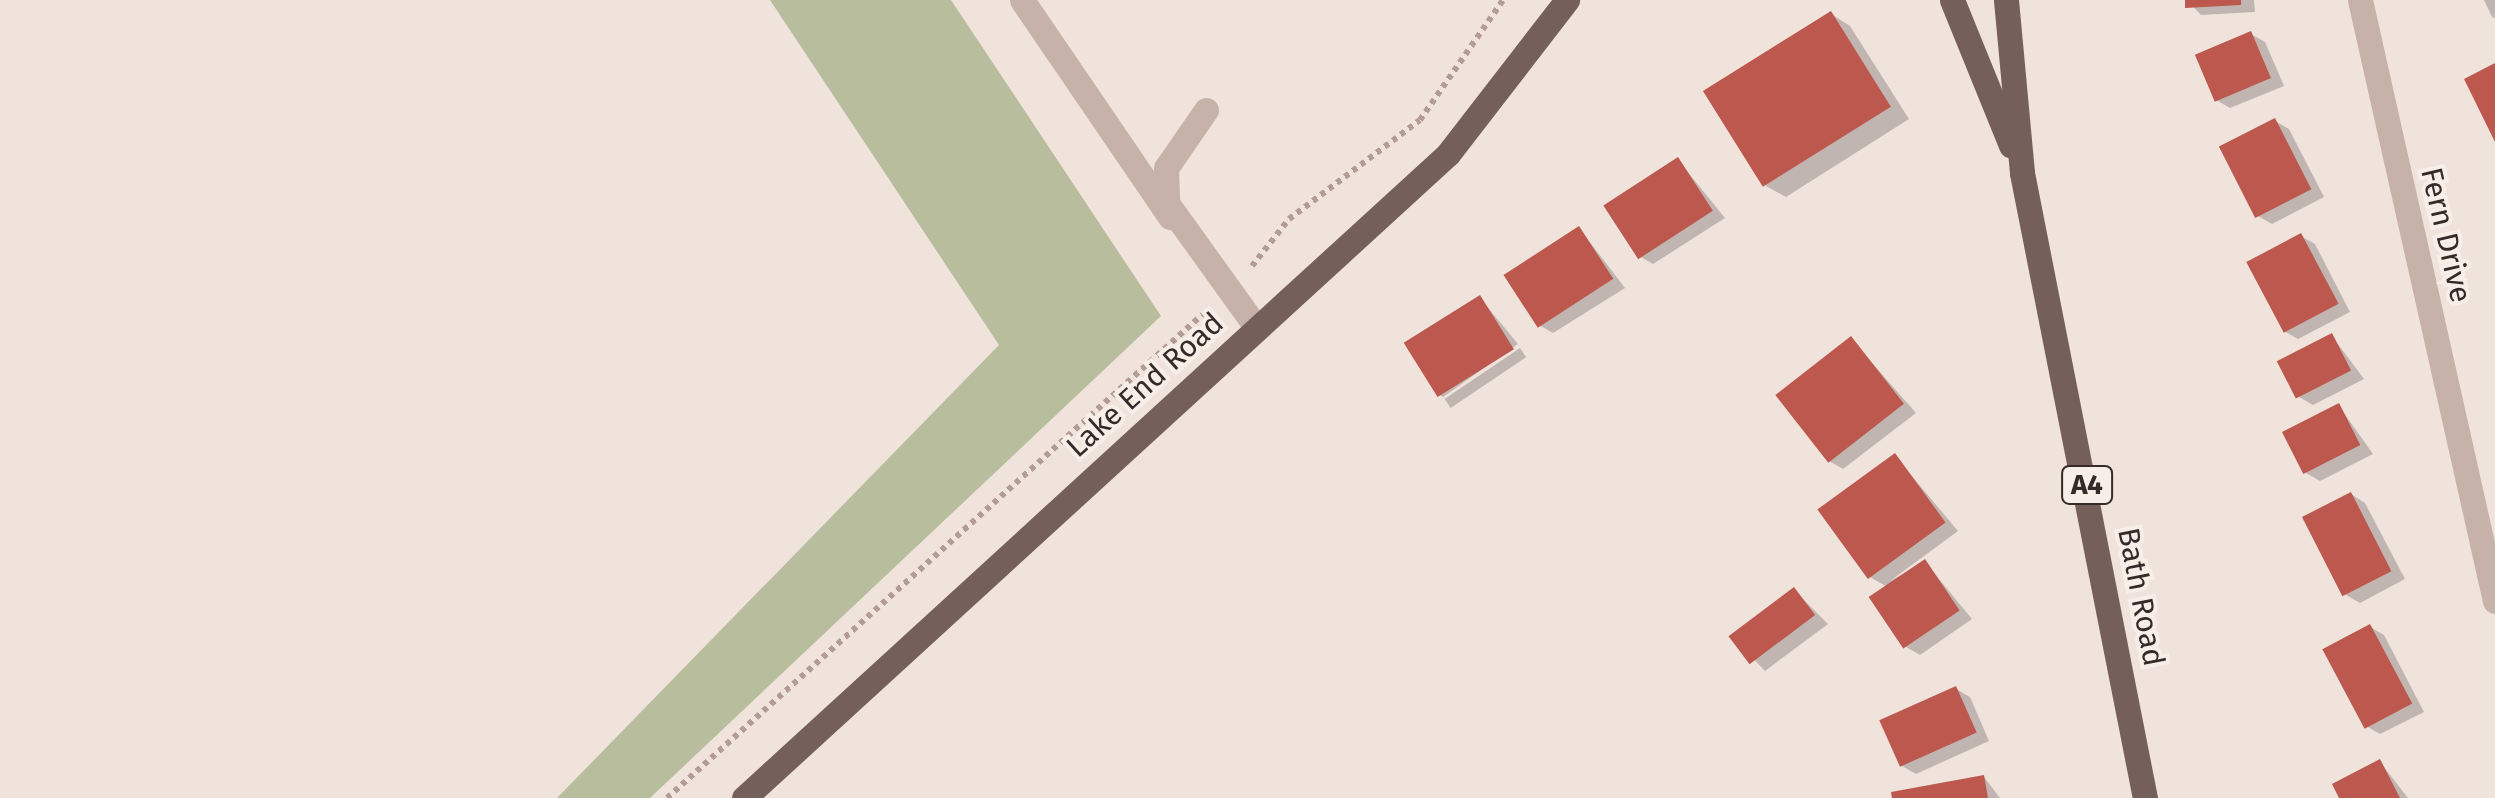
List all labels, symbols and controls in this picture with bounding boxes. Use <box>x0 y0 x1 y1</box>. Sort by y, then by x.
street label: Fern Drive <box>2413 164 2479 306</box>
street label: Lake End Road <box>1059 305 1231 465</box>
road number: A4 <box>2060 462 2114 508</box>
street label: Bath Road <box>2110 525 2172 669</box>

